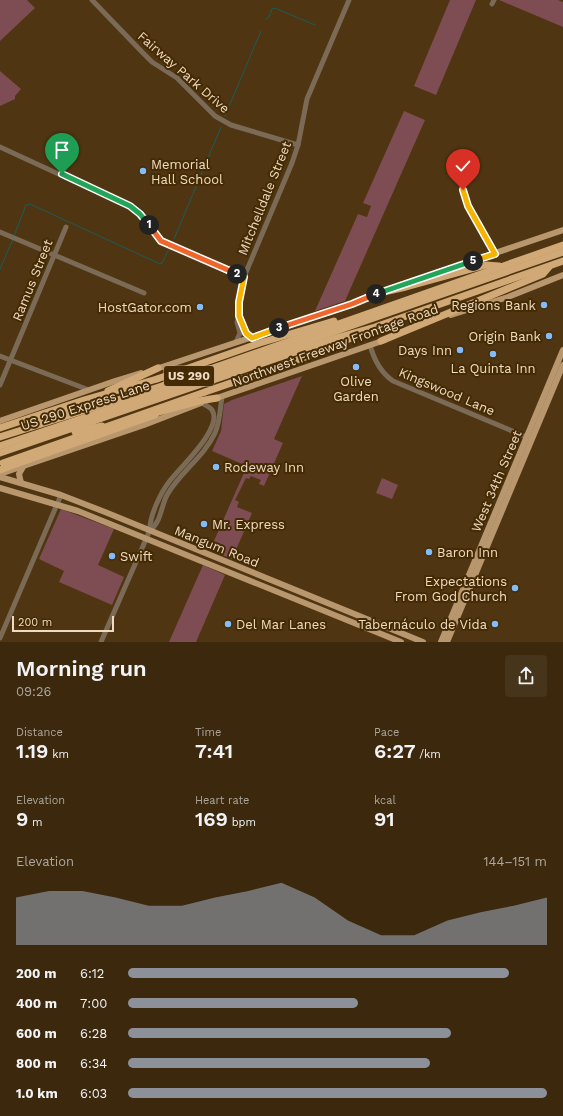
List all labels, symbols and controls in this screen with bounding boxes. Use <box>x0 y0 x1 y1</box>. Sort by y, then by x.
street label: Fairway Park Drive <box>135 29 233 116</box>
pin <box>45 133 79 174</box>
icon: arrive <box>51 139 73 161</box>
street label: Mitchelldale Street <box>235 139 294 257</box>
pin <box>446 149 480 190</box>
icon: check <box>452 155 474 177</box>
place label: Memorial Hall School <box>151 157 223 187</box>
marker: Memorial Hall School <box>138 166 148 176</box>
pin: 1 <box>139 215 159 235</box>
text: 1 <box>147 218 151 231</box>
street label: Ramus Street <box>9 237 56 323</box>
pin: 5 <box>463 251 483 271</box>
text: 5 <box>470 254 476 267</box>
pin: 2 <box>227 264 247 284</box>
text: 2 <box>234 267 240 280</box>
pin: 4 <box>366 284 386 304</box>
text: 4 <box>372 287 380 300</box>
place label: Regions Bank <box>451 298 537 313</box>
place label: HostGator.com <box>98 300 192 315</box>
marker: Regions Bank <box>539 300 549 310</box>
street label: Northwest Freeway Frontage Road <box>230 301 440 390</box>
marker: HostGator.com <box>195 302 205 312</box>
pin: 3 <box>269 318 289 338</box>
text: 3 <box>276 321 282 334</box>
place label: Origin Bank <box>468 329 542 344</box>
marker: Origin Bank <box>544 331 554 341</box>
place label: Days Inn <box>398 343 452 358</box>
marker: Days Inn <box>455 345 465 355</box>
marker: La Quinta Inn <box>488 349 498 359</box>
place label: La Quinta Inn <box>450 361 536 376</box>
marker: Olive Garden <box>351 362 361 372</box>
street label: Kingswood Lane <box>396 364 497 418</box>
road number: US 290 <box>164 366 214 386</box>
place label: Olive Garden <box>333 374 379 404</box>
street label: US 290 Express Lane <box>19 378 152 433</box>
street label: West 34th Street <box>468 428 525 534</box>
place label: Rodeway Inn <box>224 460 304 475</box>
marker: Rodeway Inn <box>211 462 221 472</box>
place label: Mr. Express <box>212 517 285 532</box>
marker: Mr. Express <box>199 519 209 529</box>
street label: Mangum Road <box>172 523 261 570</box>
place label: Baron Inn <box>437 545 498 560</box>
marker: Baron Inn <box>424 547 434 557</box>
place label: Swift <box>120 549 153 564</box>
marker: Swift <box>107 551 117 561</box>
place label: Expectations From God Church <box>395 574 507 604</box>
marker: Expectations From God Church <box>510 583 520 593</box>
scale bar <box>12 614 114 633</box>
text: 200 m <box>18 616 52 629</box>
place label: Del Mar Lanes <box>236 617 326 632</box>
place label: Tabernáculo de Vida <box>358 617 488 632</box>
marker: Del Mar Lanes <box>223 619 233 629</box>
marker: Tabernáculo de Vida <box>490 619 500 629</box>
button: share <box>505 655 547 697</box>
text: Morning run <box>16 656 147 681</box>
text: 09:26 <box>16 684 51 699</box>
text: Distance <box>16 726 63 739</box>
text: Time <box>195 726 221 739</box>
text: Pace <box>374 726 399 739</box>
text: 1.19 <box>16 739 48 763</box>
text: 7:41 <box>195 739 233 763</box>
text: 6:27 <box>374 739 416 763</box>
text: km <box>48 748 69 761</box>
text: /km <box>416 748 441 761</box>
text: Elevation <box>16 794 65 807</box>
text: Heart rate <box>195 794 249 807</box>
text: kcal <box>374 794 396 807</box>
text: 9 <box>16 807 28 831</box>
text: 169 <box>195 807 228 831</box>
text: 91 <box>374 807 395 831</box>
text: m <box>28 816 43 829</box>
text: bpm <box>228 816 256 829</box>
text: Elevation <box>16 854 74 869</box>
text: 144–151 m <box>483 854 547 869</box>
text: 200 m <box>16 966 56 981</box>
text: 6:12 <box>80 966 104 981</box>
text: 400 m <box>16 996 57 1011</box>
text: 7:00 <box>80 996 107 1011</box>
text: 600 m <box>16 1026 57 1041</box>
text: 6:28 <box>80 1026 107 1041</box>
text: 800 m <box>16 1056 57 1071</box>
text: 6:34 <box>80 1056 107 1071</box>
text: 1.0 km <box>16 1086 58 1101</box>
text: 6:03 <box>80 1086 107 1101</box>

